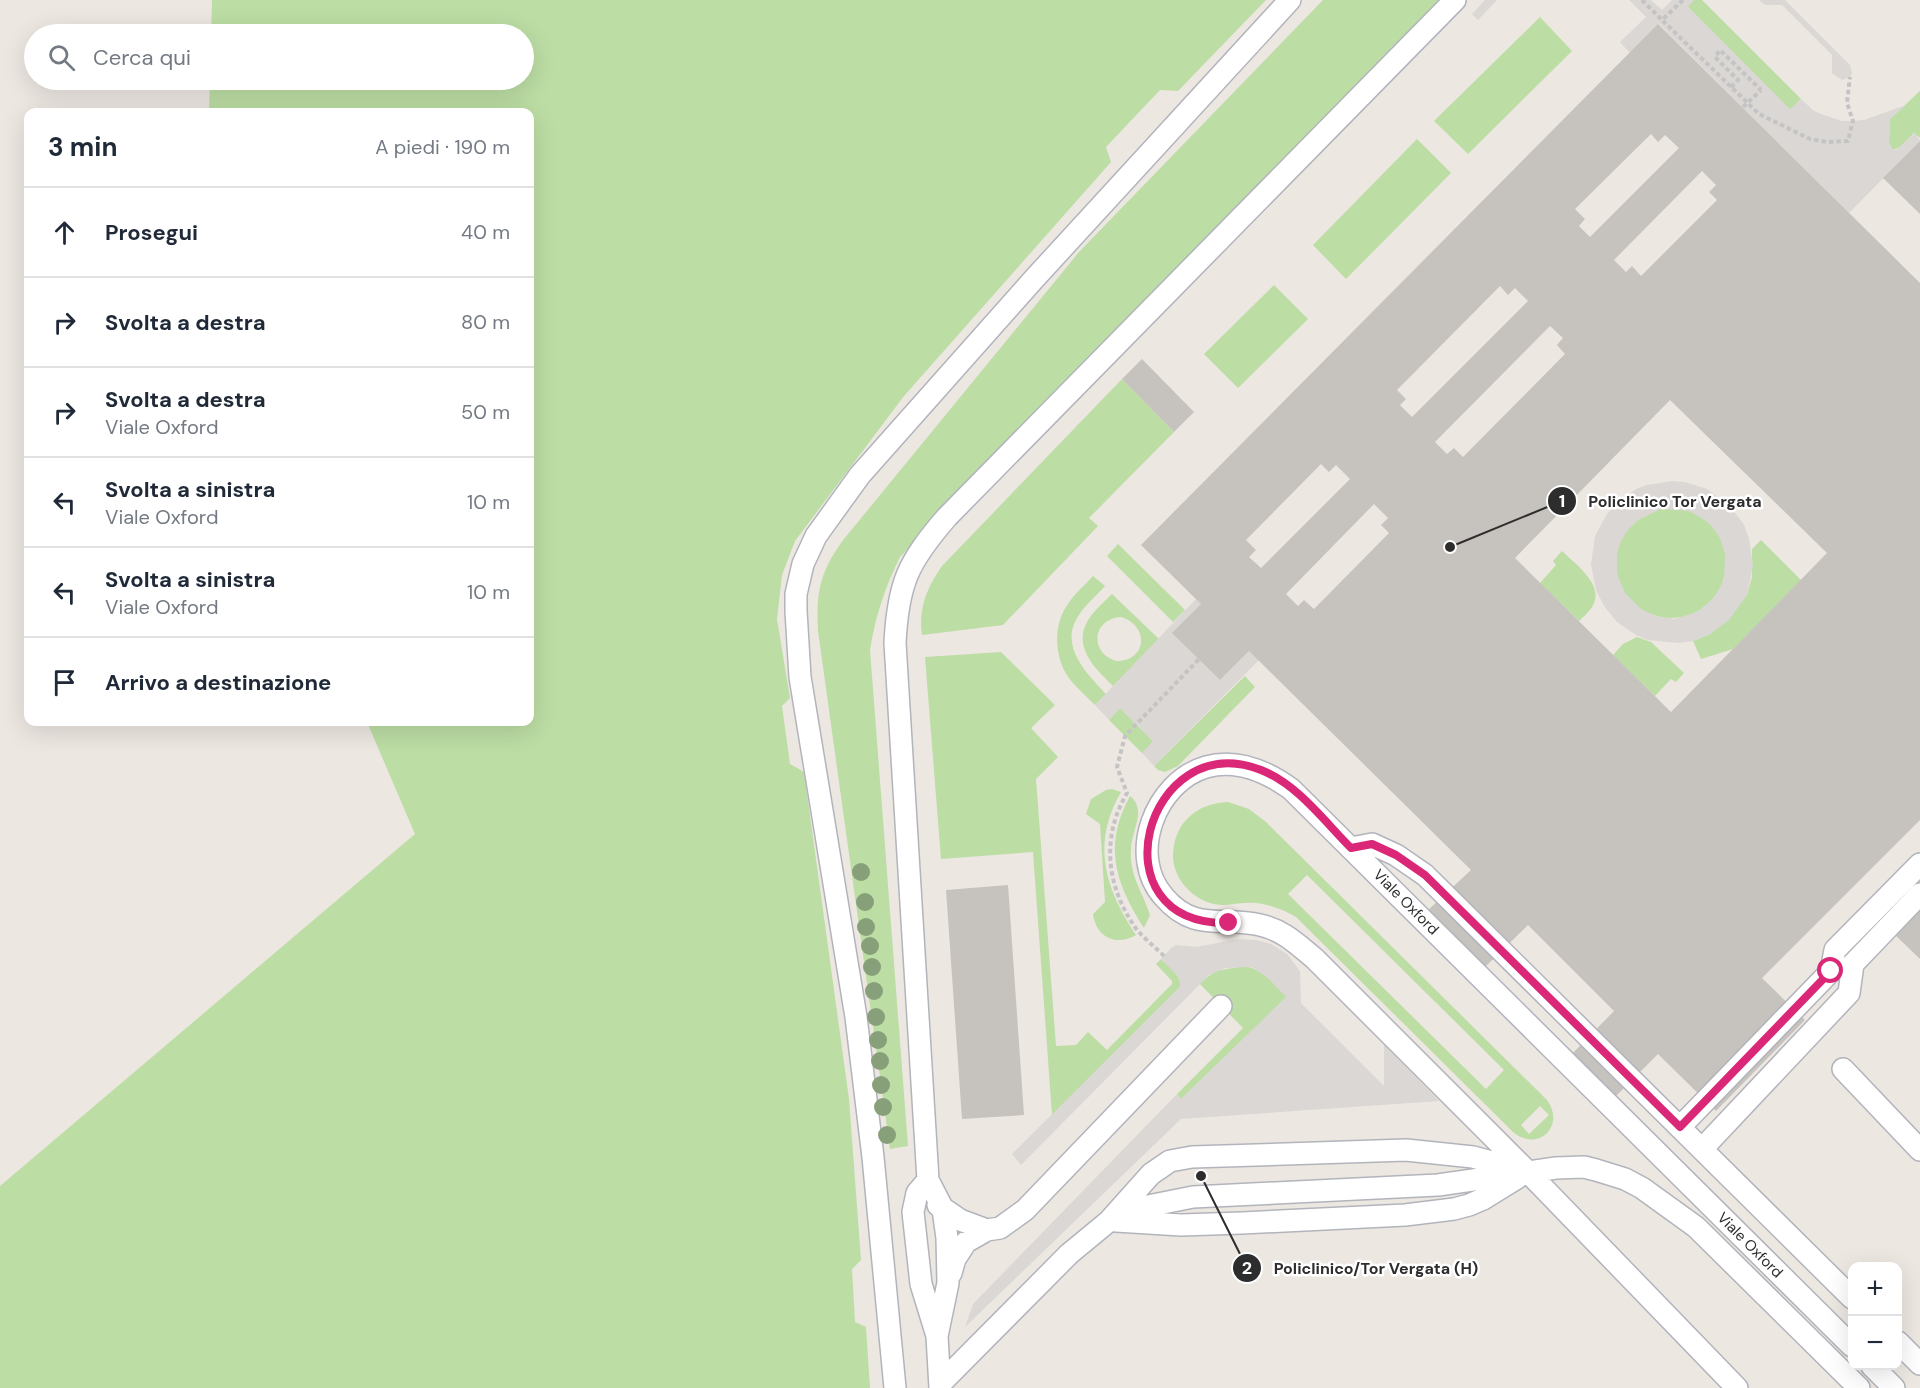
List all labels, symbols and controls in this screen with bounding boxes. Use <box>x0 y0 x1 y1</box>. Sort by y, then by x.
search box <box>24 24 534 90</box>
icon: search <box>45 41 78 74</box>
text: Cerca qui <box>93 43 191 72</box>
text: 3 min <box>48 130 117 164</box>
text: A piedi · 190 m <box>375 134 510 160</box>
icon: ahead <box>48 216 81 249</box>
text: Prosegui <box>105 218 198 247</box>
text: 40 m <box>461 219 510 245</box>
icon: right <box>48 306 81 339</box>
text: Svolta a destra <box>105 308 266 337</box>
text: 80 m <box>461 309 510 335</box>
text: Svolta a destra <box>105 385 266 414</box>
icon: right <box>48 396 81 429</box>
text: 50 m <box>461 399 510 425</box>
text: Viale Oxford <box>105 414 218 440</box>
text: Svolta a sinistra <box>105 475 275 504</box>
callout: Policlinico Tor Vergata <box>1547 484 1774 518</box>
icon: left <box>48 486 81 519</box>
text: 10 m <box>467 489 510 515</box>
text: 1 <box>1559 489 1565 513</box>
text: Policlinico Tor Vergata <box>1588 491 1762 512</box>
text: Viale Oxford <box>105 504 218 530</box>
text: Svolta a sinistra <box>105 565 275 594</box>
icon: left <box>48 576 81 609</box>
text: 10 m <box>467 579 510 605</box>
text: Viale Oxford <box>105 594 218 620</box>
icon: arrive <box>48 666 81 699</box>
text: Arrivo a destinazione <box>105 668 331 697</box>
street label: Viale Oxford <box>1369 865 1443 939</box>
route end <box>1215 909 1241 935</box>
route start <box>1817 957 1843 983</box>
street label: Viale Oxford <box>1713 1208 1787 1282</box>
callout: Policlinico/Tor Vergata (H) <box>1232 1251 1490 1285</box>
text: 2 <box>1242 1256 1252 1280</box>
text: Policlinico/Tor Vergata (H) <box>1274 1258 1478 1279</box>
map controls <box>1848 1262 1902 1370</box>
button: + <box>1848 1262 1902 1316</box>
button: − <box>1848 1316 1902 1370</box>

